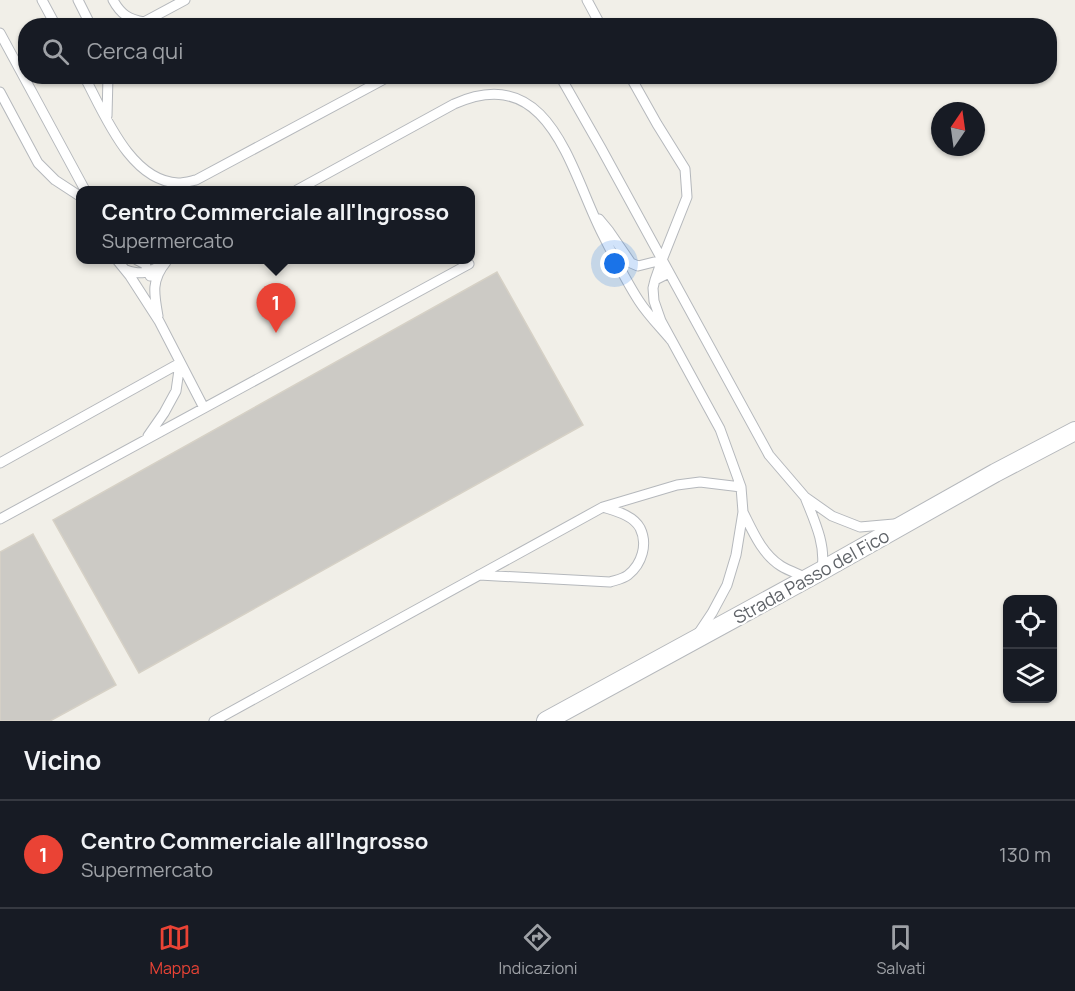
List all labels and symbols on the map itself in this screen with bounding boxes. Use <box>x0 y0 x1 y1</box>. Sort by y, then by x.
north arrow <box>931 102 985 156</box>
your location <box>600 249 629 278</box>
pin: 1 <box>256 284 296 333</box>
street label: Strada Passo del Fico <box>729 523 893 629</box>

